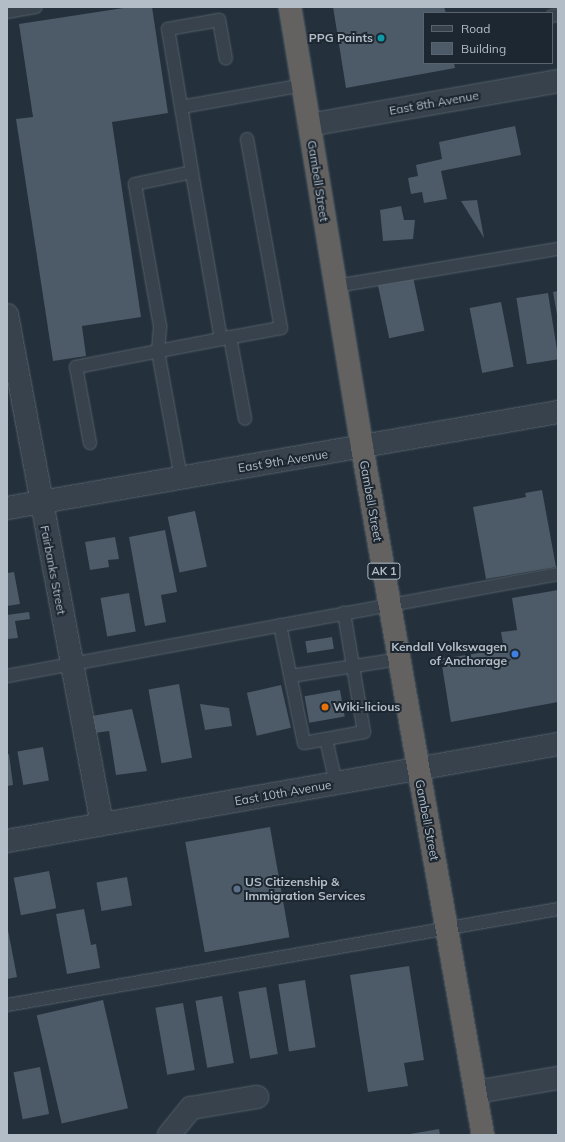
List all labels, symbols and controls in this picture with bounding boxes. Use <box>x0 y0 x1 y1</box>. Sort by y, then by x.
legend <box>423 12 553 64</box>
text: Road <box>461 21 490 36</box>
place label: PPG Paints <box>309 31 373 45</box>
marker: PPG Paints <box>376 33 386 43</box>
text: Building <box>461 41 506 56</box>
street label: East 8th Avenue <box>388 88 480 118</box>
street label: Gambell Street <box>304 139 332 223</box>
street label: East 9th Avenue <box>237 447 329 475</box>
street label: Gambell Street <box>357 459 385 543</box>
street label: Fairbanks Street <box>37 524 69 616</box>
road number: AK 1 <box>367 562 401 580</box>
place label: Kendall Volkswagen of Anchorage <box>391 640 507 668</box>
marker: Kendall Volkswagen of Anchorage <box>510 649 520 659</box>
place label: Wiki-licious <box>333 700 400 714</box>
marker: Wiki-licious <box>320 702 330 712</box>
street label: East 10th Avenue <box>234 777 332 809</box>
street label: Gambell Street <box>412 778 442 862</box>
place label: US Citizenship & Immigration Services <box>245 875 366 903</box>
marker: US Citizenship & Immigration Services <box>232 884 242 894</box>

